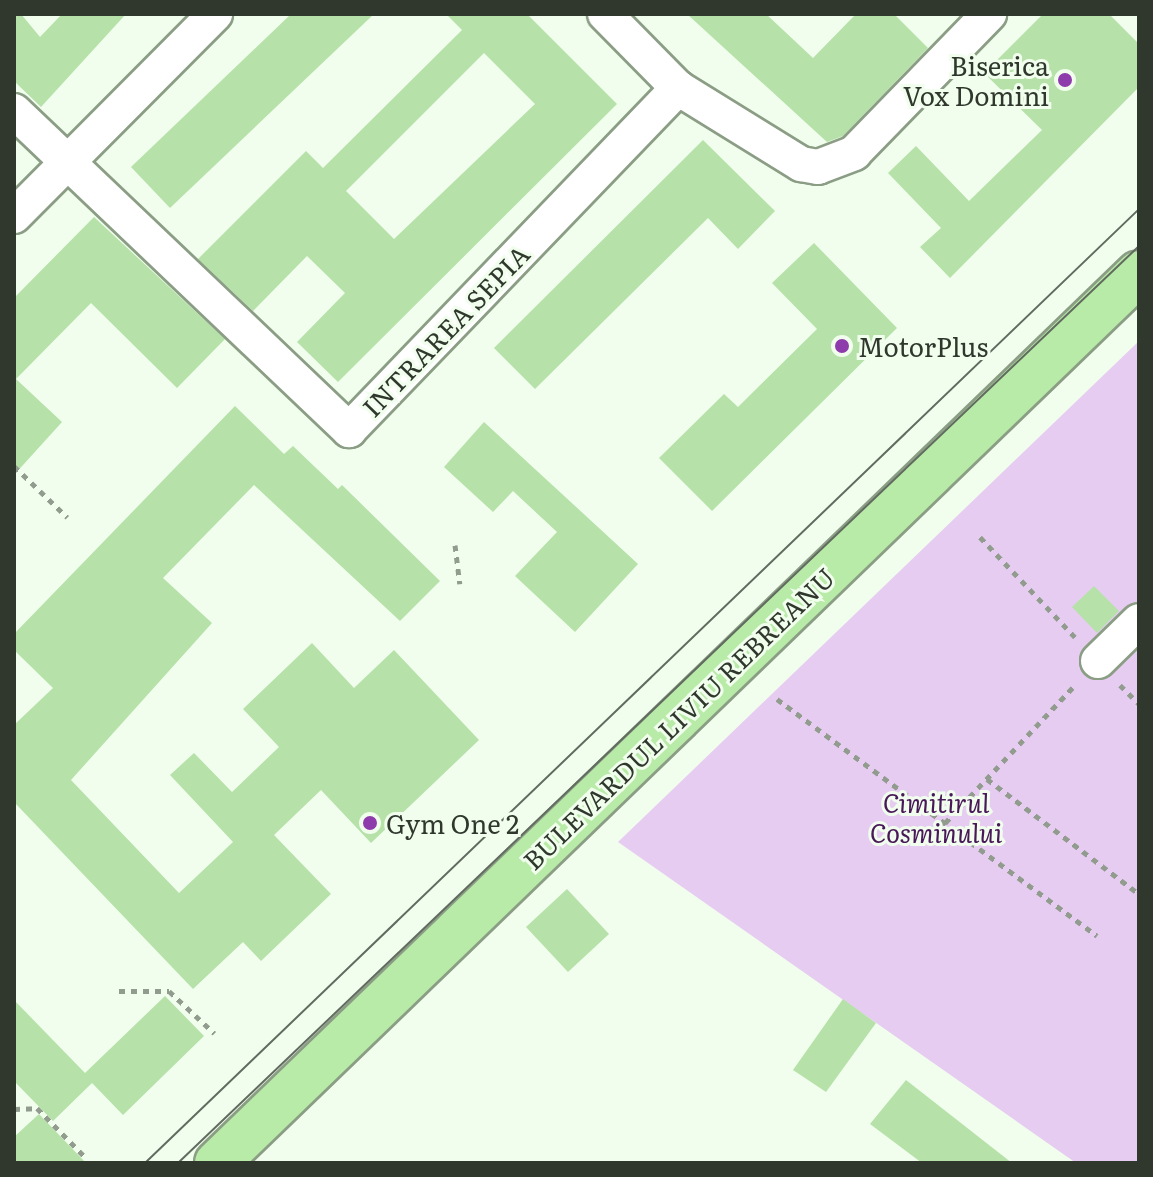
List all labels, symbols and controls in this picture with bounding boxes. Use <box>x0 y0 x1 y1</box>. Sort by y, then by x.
place label: Biserica Vox Domini <box>903 49 1049 110</box>
marker: Biserica Vox Domini <box>1056 71 1074 89</box>
street label: INTRAREA SEPIA <box>355 238 535 422</box>
place label: MotorPlus <box>858 330 988 362</box>
marker: MotorPlus <box>833 337 851 355</box>
street label: BULEVARDUL LIVIU REBREANU <box>516 561 840 875</box>
park label: Cimitirul Cosminului <box>870 786 1002 848</box>
place label: Gym One 2 <box>386 807 519 839</box>
marker: Gym One 2 <box>361 814 379 832</box>

